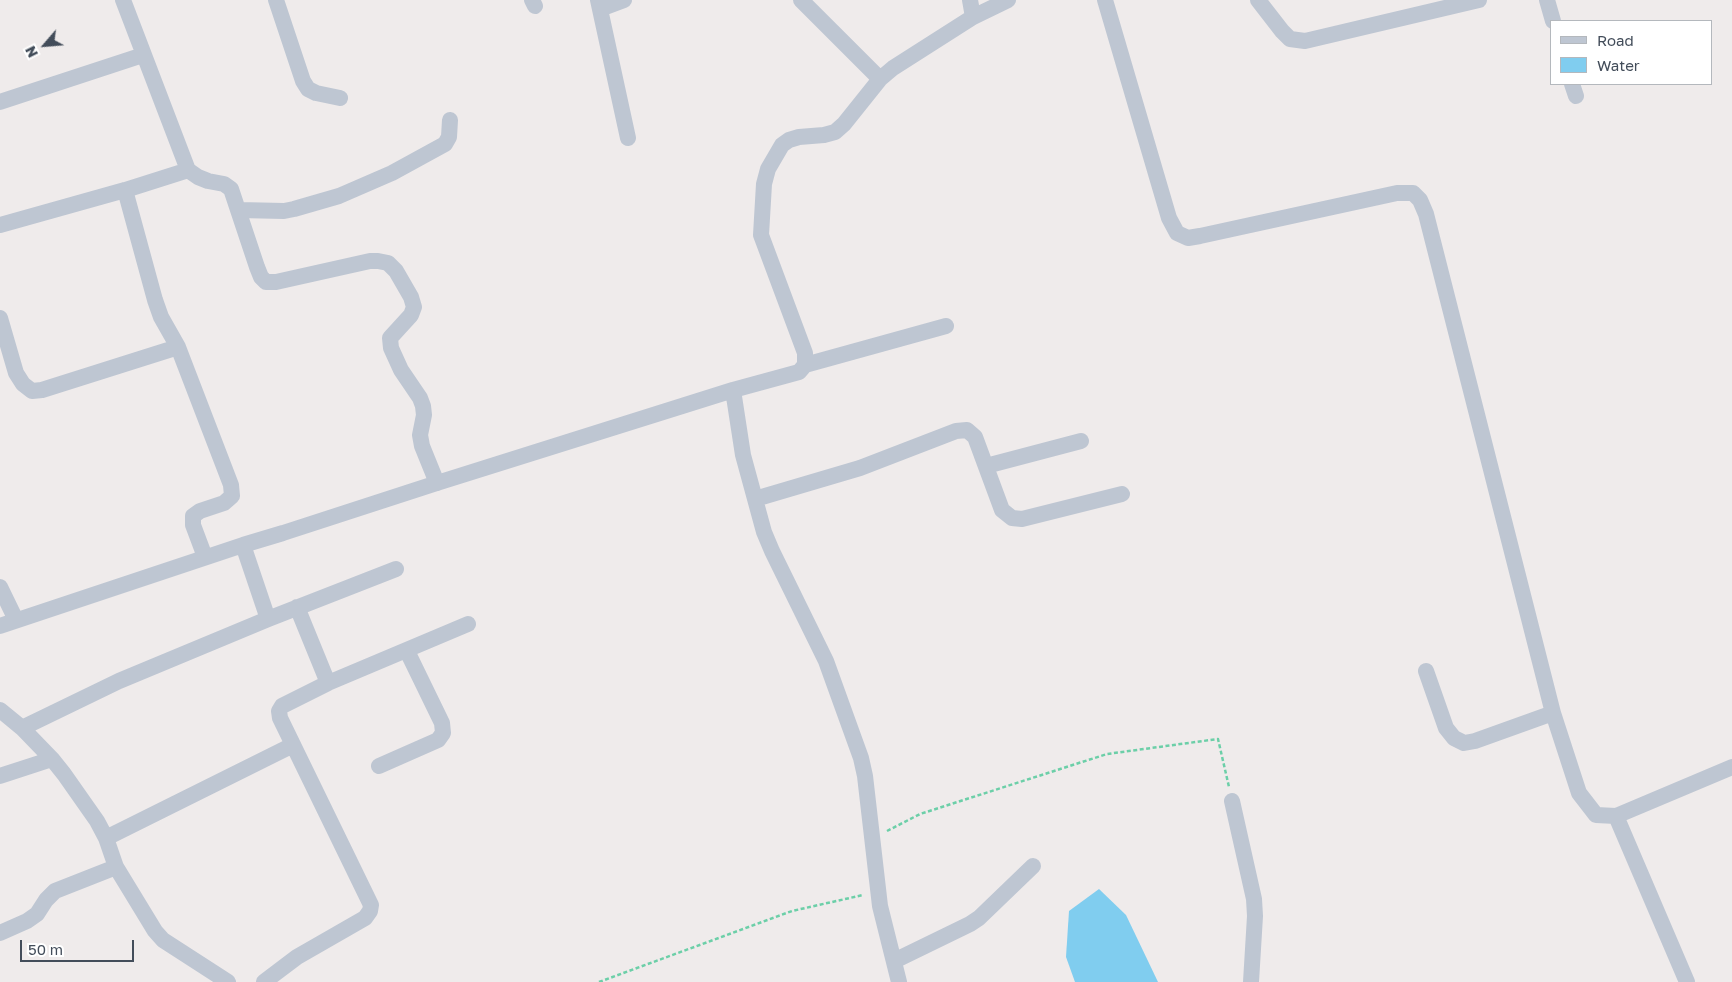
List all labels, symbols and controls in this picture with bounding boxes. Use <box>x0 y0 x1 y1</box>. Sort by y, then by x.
north arrow <box>20 20 70 70</box>
legend <box>1550 20 1712 85</box>
text: Road <box>1597 31 1634 49</box>
text: N <box>21 43 41 61</box>
text: Water <box>1597 56 1640 74</box>
scale bar <box>22 930 136 962</box>
text: 50 m <box>28 940 63 958</box>

